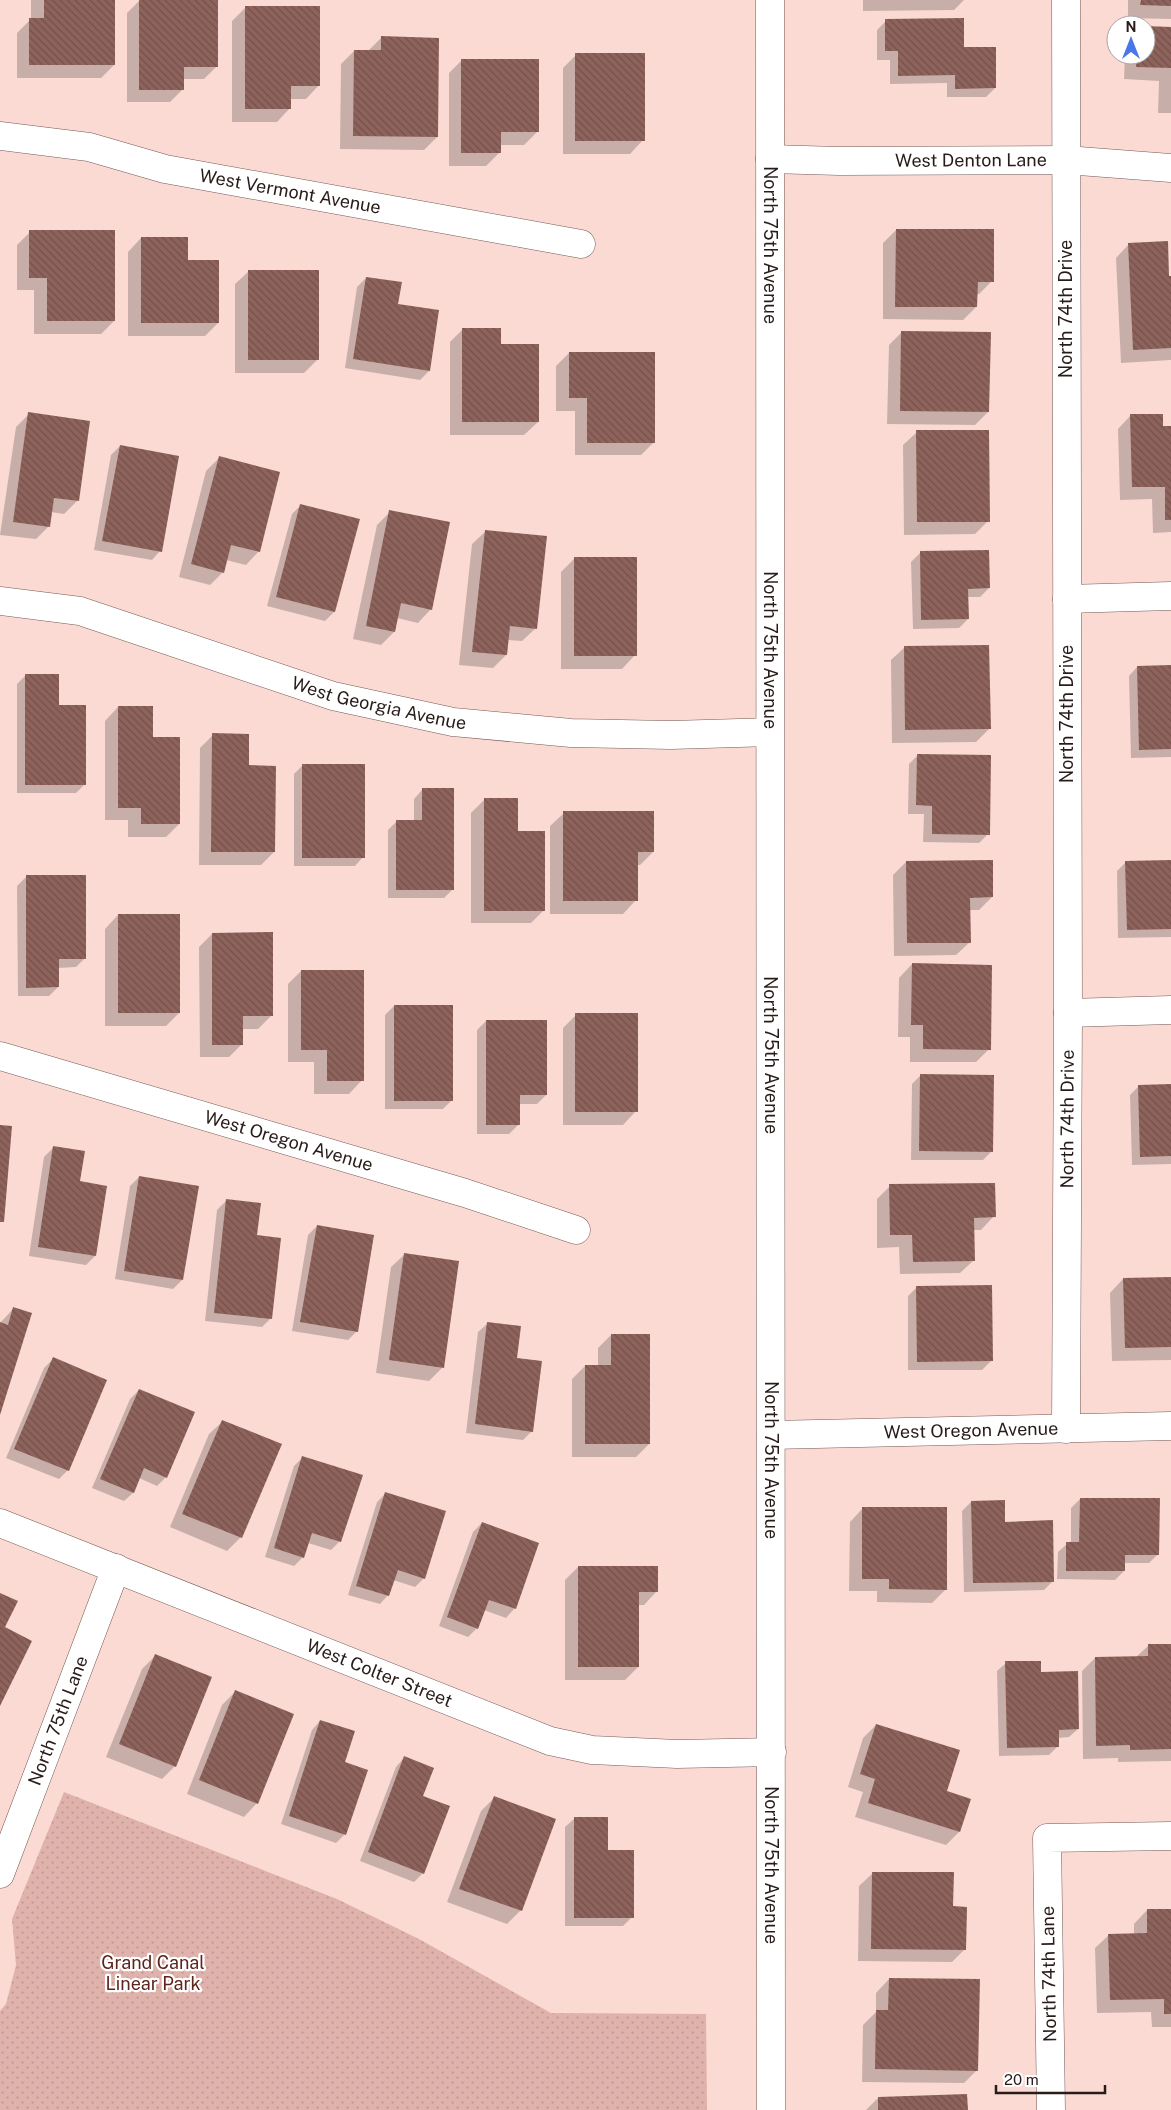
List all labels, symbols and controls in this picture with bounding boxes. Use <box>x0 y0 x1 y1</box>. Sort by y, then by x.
north arrow <box>1106 15 1156 65</box>
text: N <box>1126 19 1136 35</box>
street label: West Denton Lane <box>895 149 1047 171</box>
street label: West Vermont Avenue <box>198 164 383 218</box>
street label: North 75th Avenue <box>760 166 781 324</box>
street label: North 74th Drive <box>1055 240 1076 378</box>
street label: North 75th Avenue <box>760 571 781 729</box>
street label: North 74th Drive <box>1056 645 1077 783</box>
street label: West Georgia Avenue <box>289 672 467 733</box>
street label: North 75th Avenue <box>760 976 782 1134</box>
street label: North 74th Drive <box>1056 1050 1078 1188</box>
street label: West Oregon Avenue <box>202 1106 376 1175</box>
street label: North 75th Avenue <box>761 1381 782 1539</box>
street label: West Oregon Avenue <box>883 1418 1058 1442</box>
street label: West Colter Street <box>303 1635 455 1711</box>
street label: North 75th Lane <box>24 1653 92 1788</box>
street label: North 75th Avenue <box>761 1786 782 1944</box>
street label: North 74th Lane <box>1037 1906 1060 2042</box>
park label: Grand Canal Linear Park <box>101 1952 205 1994</box>
scale bar <box>996 2062 1105 2094</box>
text: 20 m <box>1004 2071 1039 2088</box>

